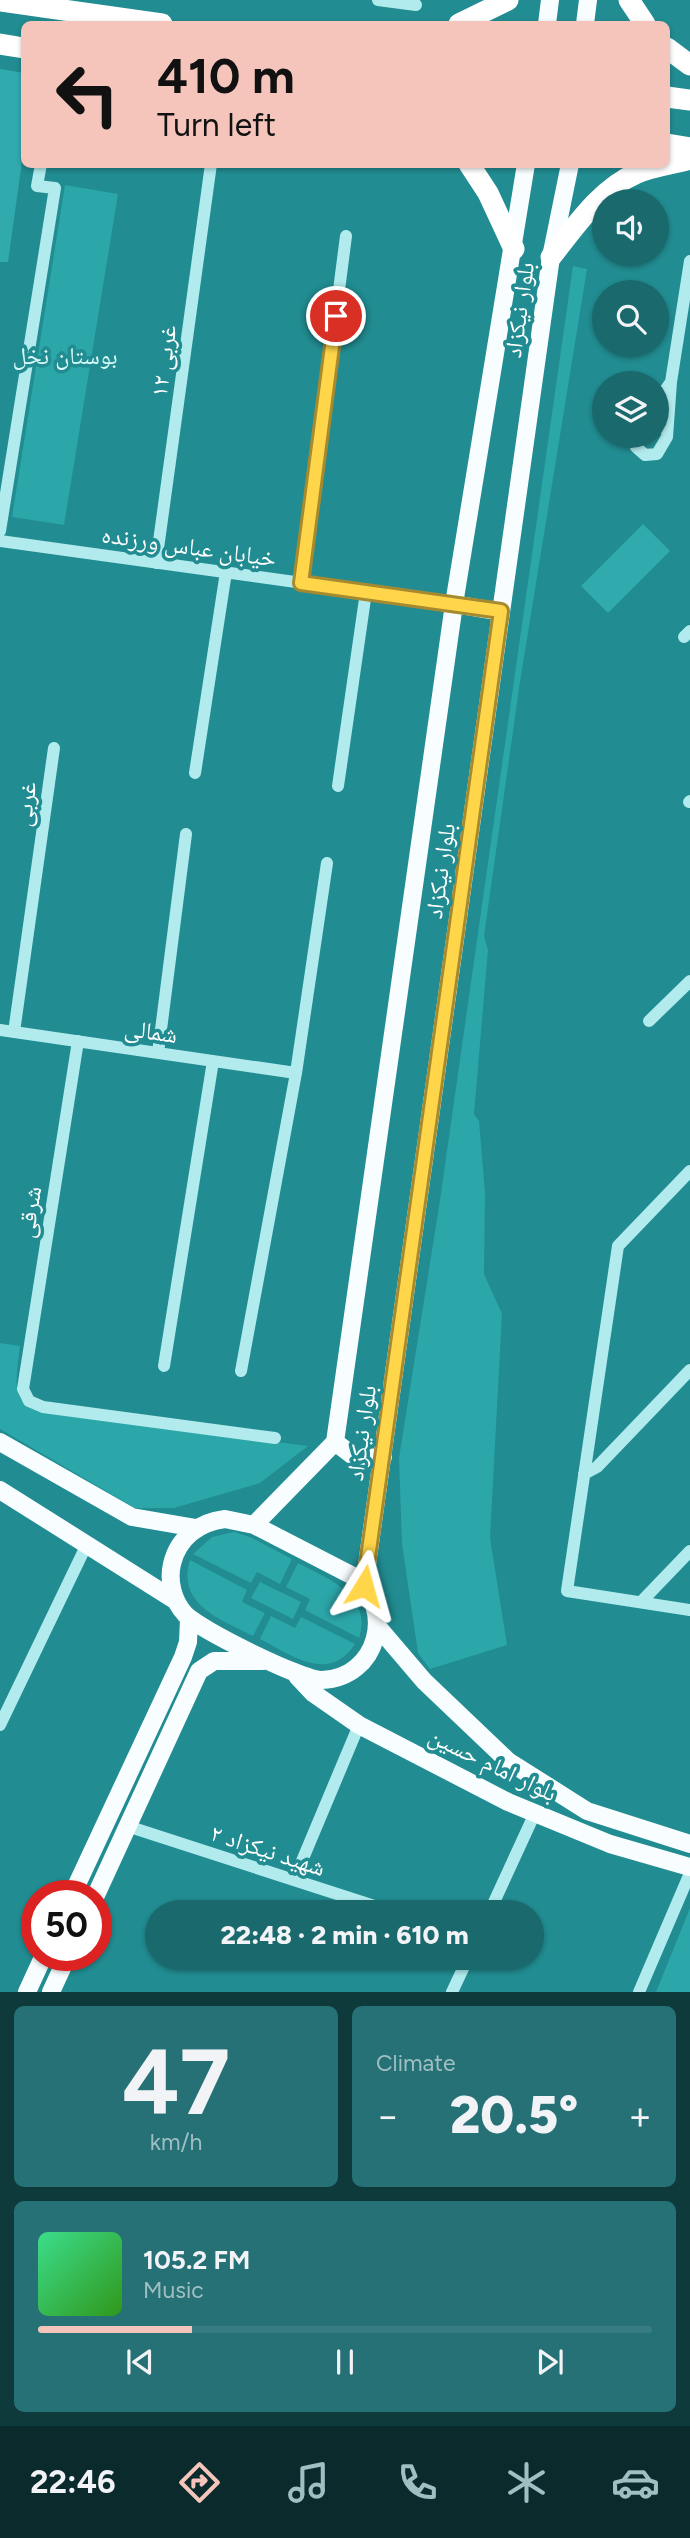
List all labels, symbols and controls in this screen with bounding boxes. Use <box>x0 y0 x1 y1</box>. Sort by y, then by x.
text: 410 m <box>157 46 295 105</box>
icon: left <box>42 49 133 140</box>
text: Turn left <box>157 106 276 144</box>
map controls <box>592 189 669 448</box>
button: sound <box>592 189 669 266</box>
street label: بلوار نیکزاد <box>498 260 540 360</box>
button: search <box>592 280 669 357</box>
pin <box>306 286 366 346</box>
icon: arrive <box>317 297 355 335</box>
street label: غربی ۱۲ <box>144 323 182 399</box>
park label: بوستان نخل <box>12 341 118 370</box>
button: layers <box>592 371 669 448</box>
street label: خیابان عباس ورزنده <box>100 519 278 573</box>
street label: غربی <box>8 780 42 828</box>
street label: بلوار نیکزاد <box>419 821 461 921</box>
street label: شمالی <box>123 1013 179 1049</box>
street label: شرقی <box>11 1184 47 1240</box>
street label: بلوار نیکزاد <box>340 1383 382 1483</box>
position arrow <box>327 1549 401 1623</box>
street label: بلوار امام حسین <box>423 1721 562 1809</box>
street label: شهید نیکزاد ۲ <box>207 1818 329 1882</box>
speed limit sign: 50 <box>21 1880 112 1971</box>
text: 22:48 · 2 min · 610 m <box>220 1919 469 1951</box>
text: 47 <box>122 2028 230 2137</box>
text: Climate <box>376 2049 455 2077</box>
text: 20.5° <box>450 2084 578 2146</box>
text: − <box>376 2093 400 2139</box>
text: + <box>628 2093 652 2139</box>
text: km/h <box>150 2128 202 2156</box>
text: 105.2 FM <box>143 2244 250 2276</box>
text: Music <box>143 2276 204 2304</box>
icon: previous <box>121 2343 159 2381</box>
icon: pause <box>326 2343 364 2381</box>
icon: next <box>531 2343 569 2381</box>
icon: directions <box>175 2458 224 2507</box>
icon: music <box>284 2458 333 2507</box>
icon: phone <box>393 2458 442 2507</box>
icon: climate <box>502 2458 551 2507</box>
icon: car <box>611 2458 660 2507</box>
text: 22:46 <box>30 2463 115 2501</box>

